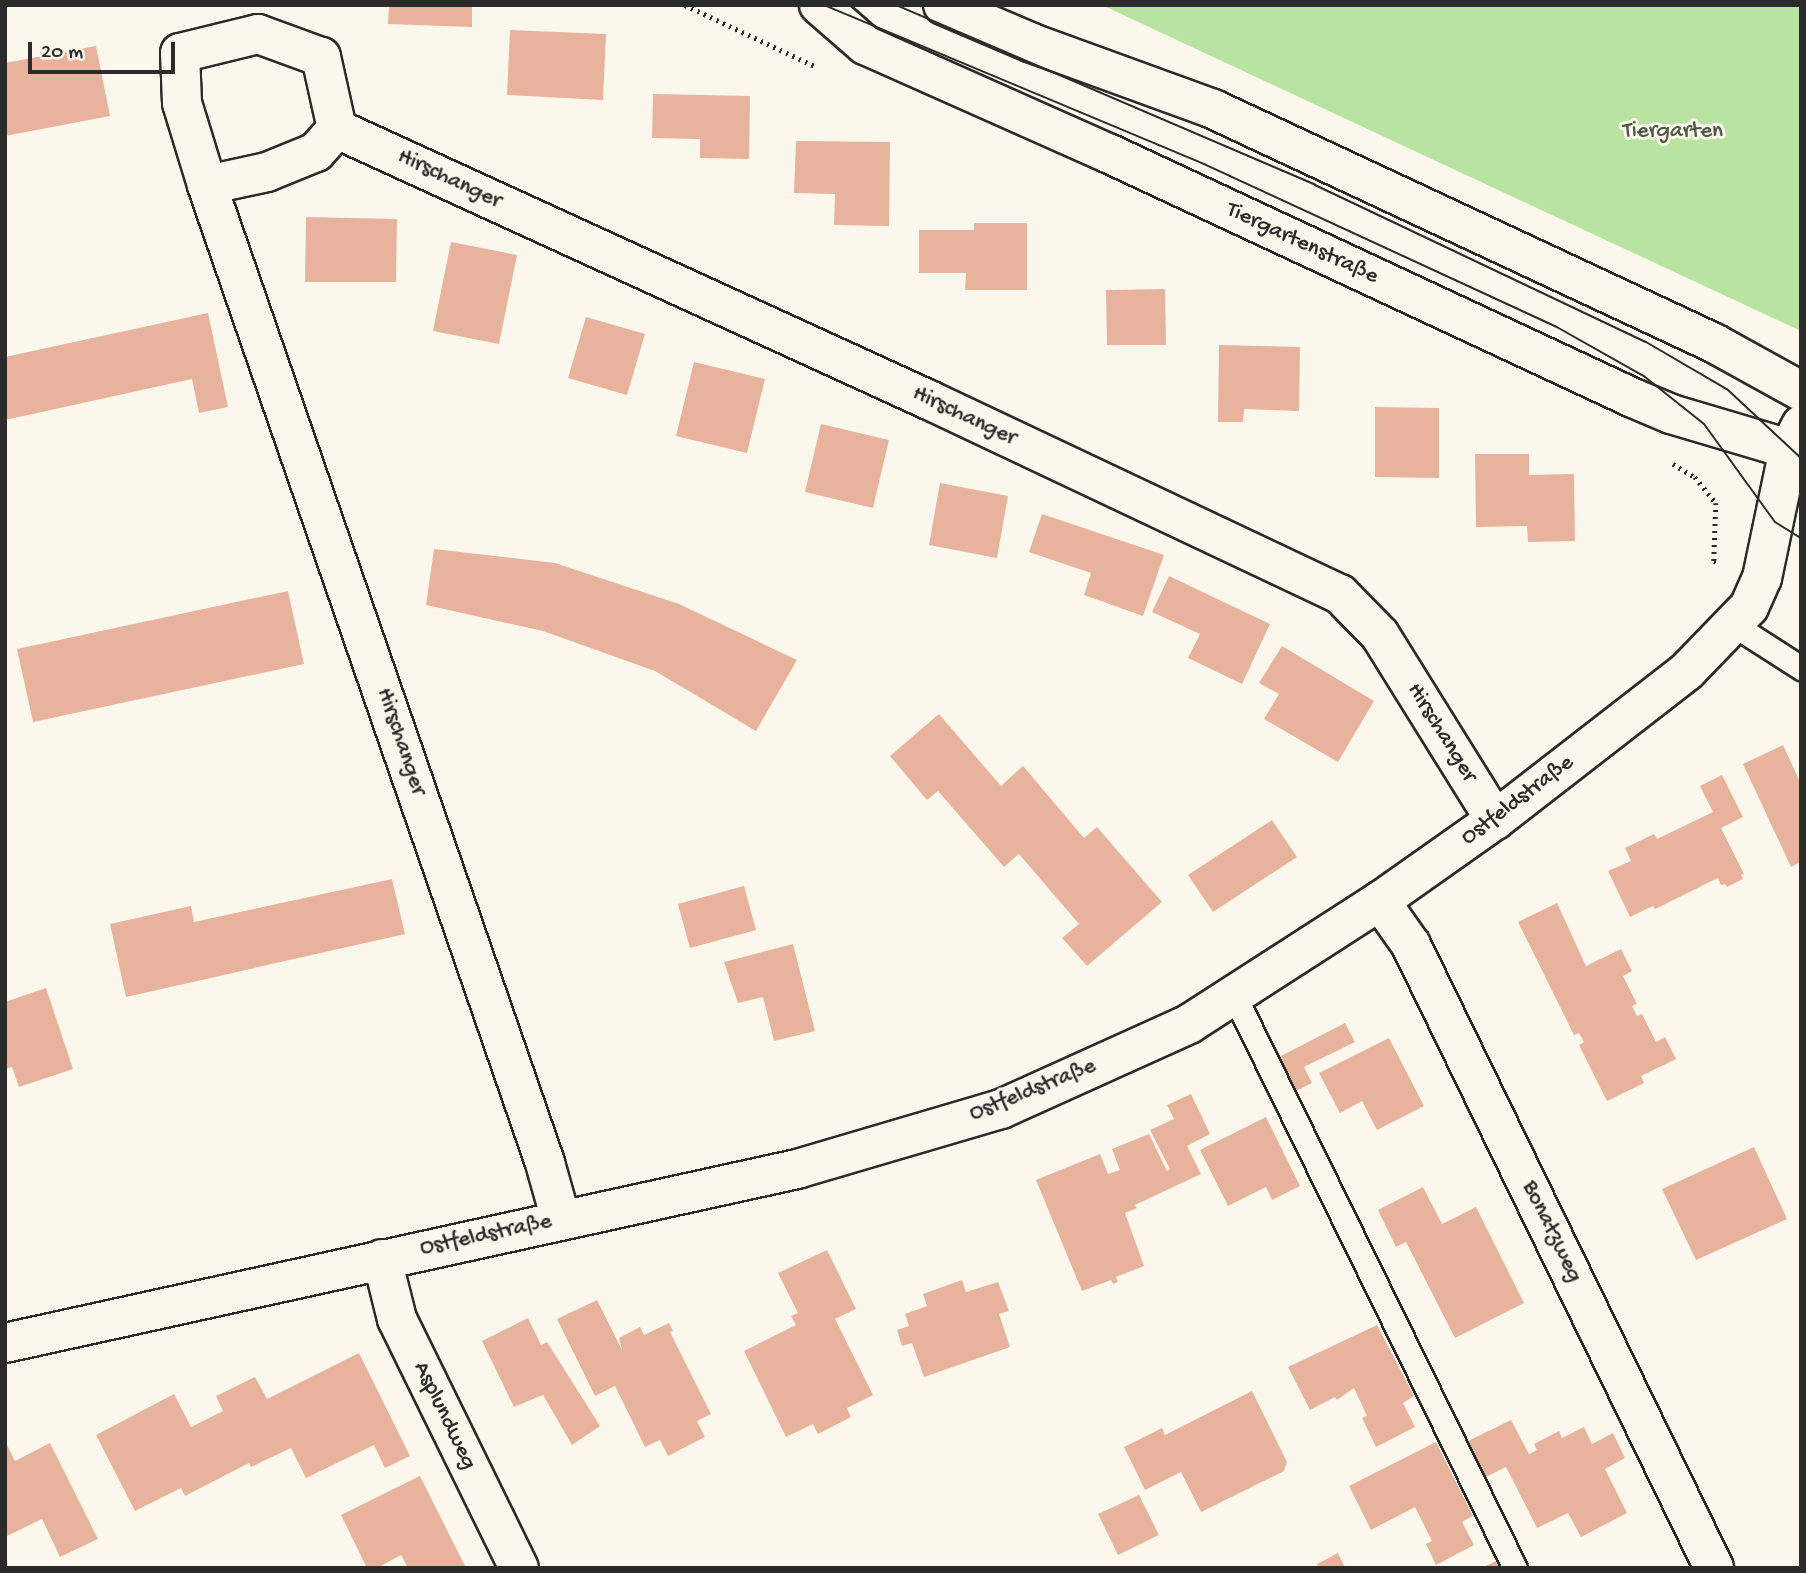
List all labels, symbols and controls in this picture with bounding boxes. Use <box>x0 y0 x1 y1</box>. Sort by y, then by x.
scale bar <box>32 28 178 72</box>
text: 20 m <box>41 41 83 66</box>
park label: Tiergarten <box>1623 118 1723 146</box>
street label: Hirschanger <box>393 144 505 216</box>
street label: Tiergartenstraße <box>1222 197 1382 291</box>
street label: Hirschanger <box>908 381 1020 453</box>
street label: Hirschanger <box>1400 678 1482 788</box>
street label: Hirschanger <box>369 685 431 799</box>
street label: Ostfeldstraße <box>1456 750 1580 852</box>
street label: Ostfeldstraße <box>966 1053 1100 1129</box>
street label: Bonatzweg <box>1515 1177 1587 1287</box>
street label: Ostfeldstraße <box>418 1209 554 1263</box>
street label: Asplundweg <box>406 1358 482 1474</box>

